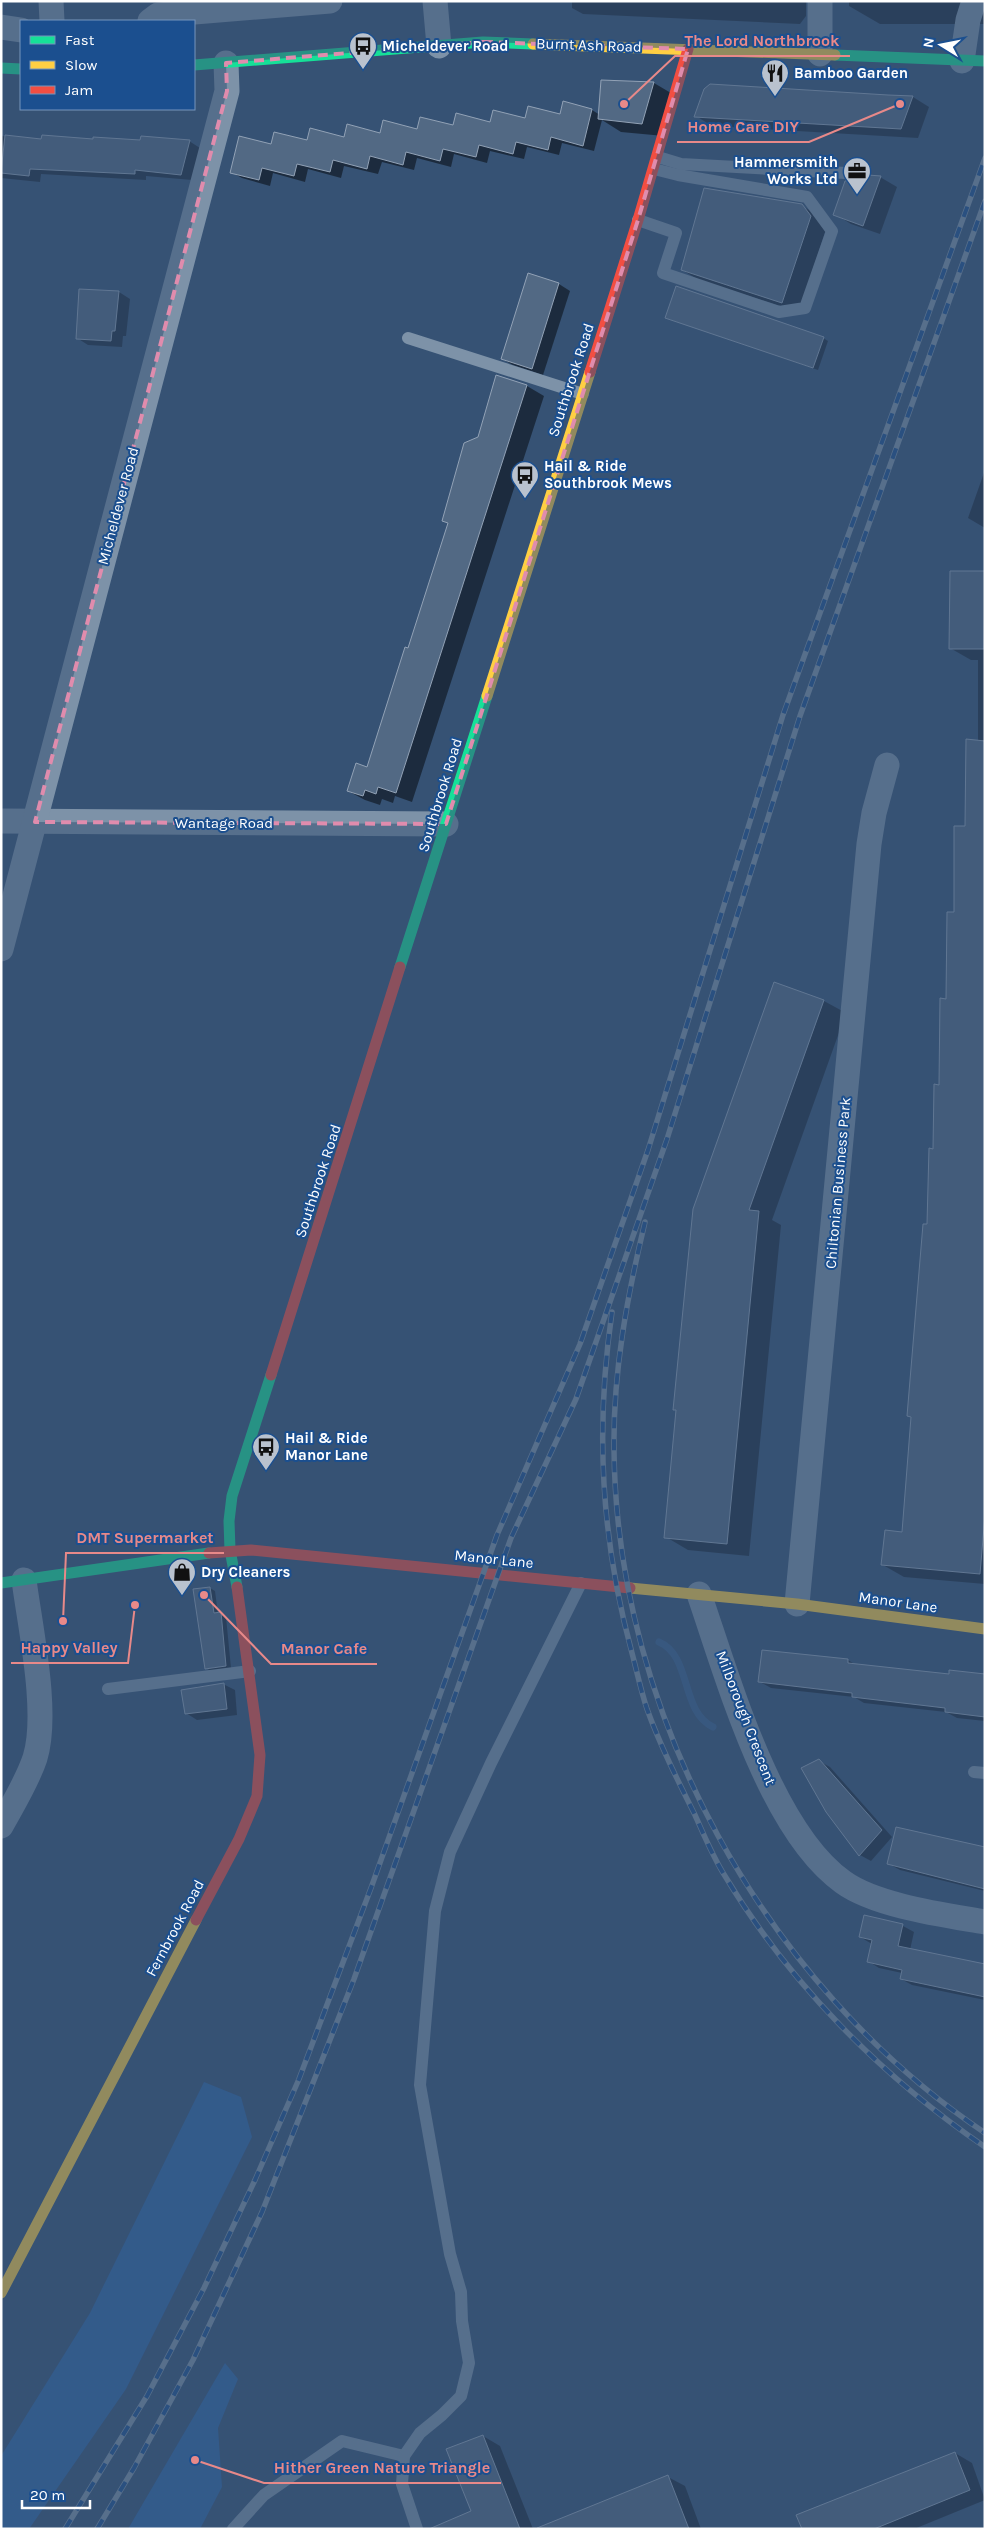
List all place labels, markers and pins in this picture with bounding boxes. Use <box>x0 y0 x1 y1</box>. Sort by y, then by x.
callout: The Lord Northbrook <box>675 25 850 56</box>
bus stop icon: Micheldever Road <box>348 31 378 70</box>
place label: Micheldever Road <box>382 37 509 55</box>
restaurant icon: Bamboo Garden <box>760 58 790 97</box>
place label: Bamboo Garden <box>794 64 908 82</box>
callout: Home Care DIY <box>677 111 809 142</box>
place label: Hammersmith Works Ltd <box>734 153 838 188</box>
office icon: Hammersmith Works Ltd <box>842 156 872 195</box>
place label: Hail & Ride Southbrook Mews <box>544 457 672 492</box>
bus stop icon: Hail & Ride Southbrook Mews <box>510 460 540 499</box>
place label: Hail & Ride Manor Lane <box>285 1429 368 1464</box>
bus stop icon: Hail & Ride Manor Lane <box>251 1432 281 1471</box>
callout: DMT Supermarket <box>66 1522 224 1553</box>
shop icon: Dry Cleaners <box>167 1557 197 1596</box>
place label: Dry Cleaners <box>201 1563 291 1581</box>
callout: Happy Valley <box>11 1632 128 1663</box>
callout: Manor Cafe <box>271 1633 377 1664</box>
callout: Hither Green Nature Triangle <box>264 2452 501 2483</box>

